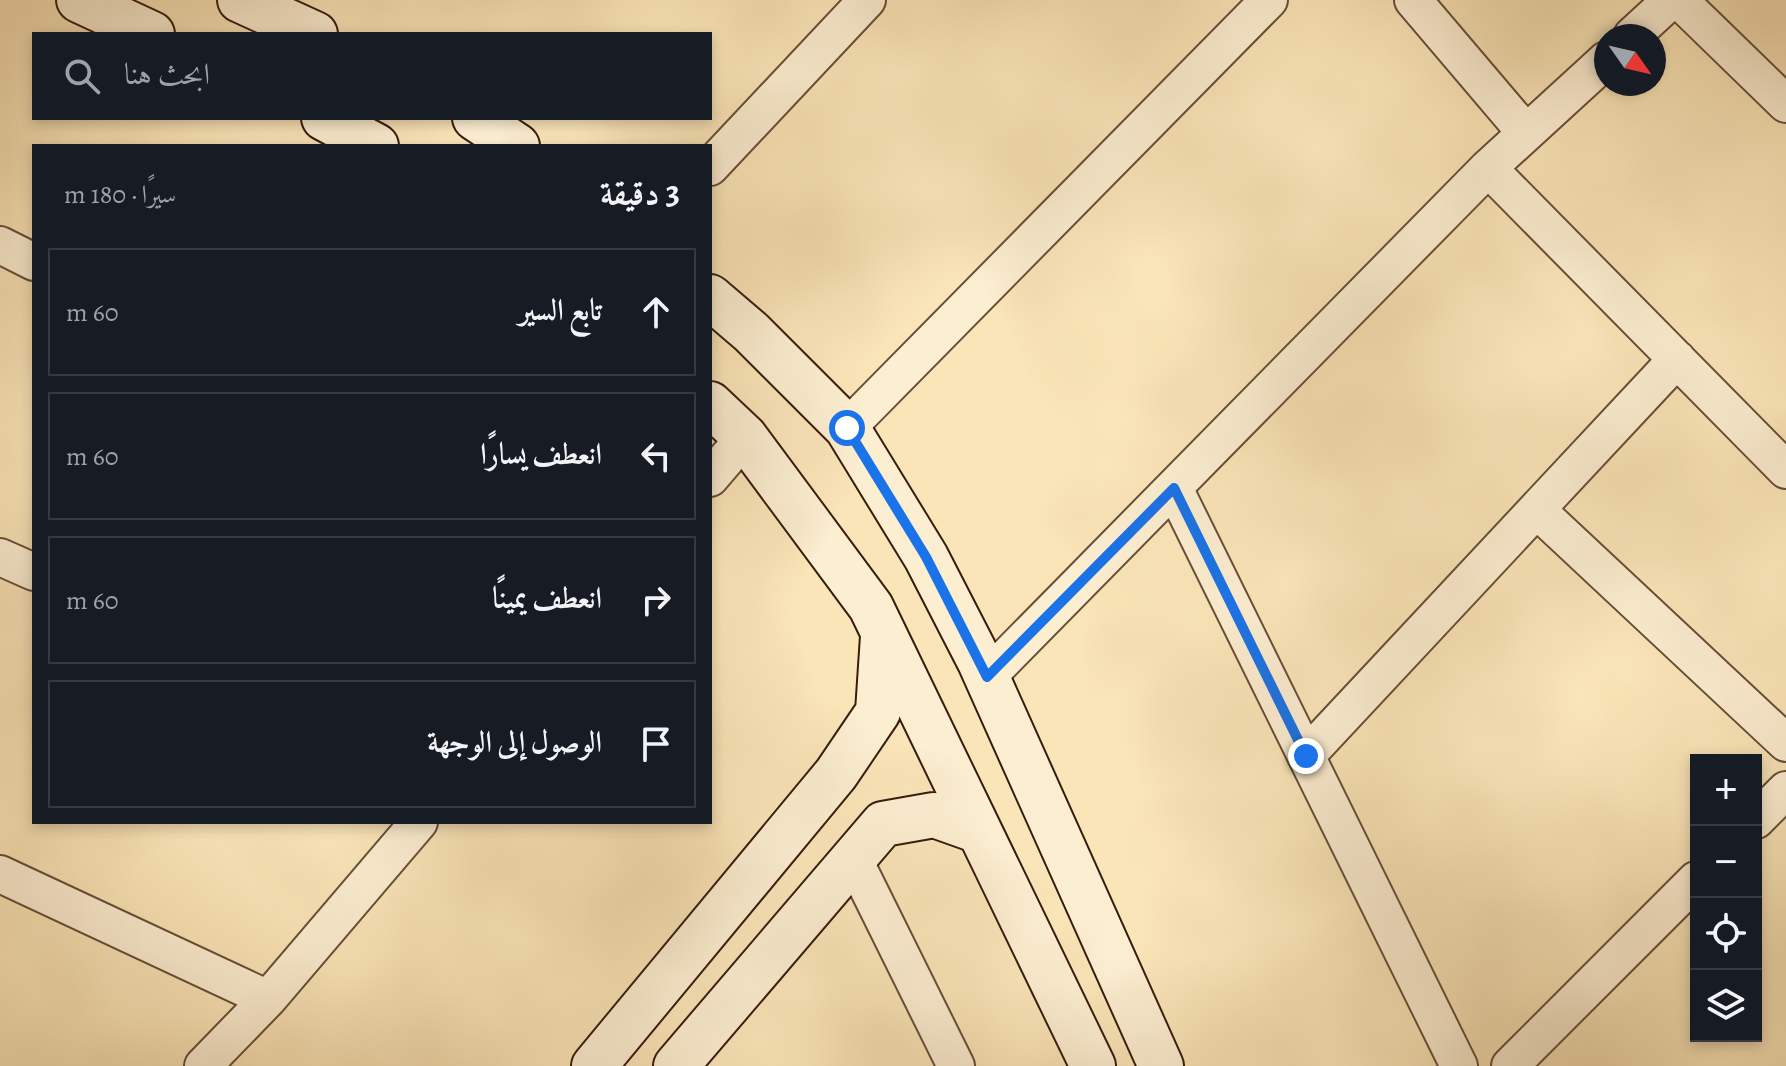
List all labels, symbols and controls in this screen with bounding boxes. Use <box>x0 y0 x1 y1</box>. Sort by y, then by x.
north arrow <box>1594 24 1666 96</box>
search box <box>32 32 712 120</box>
icon: search <box>60 54 104 98</box>
text: ابحث هنا <box>124 54 210 94</box>
text: 3 دقيقة <box>600 169 680 216</box>
text: سيرًا · 180 m <box>64 177 176 212</box>
text: تابع السير <box>518 290 602 330</box>
icon: ahead <box>634 290 678 334</box>
text: 60 m <box>66 295 119 330</box>
route start <box>829 410 865 446</box>
text: انعطف يسارًا <box>480 434 602 474</box>
icon: left <box>634 434 678 478</box>
text: 60 m <box>66 439 119 474</box>
text: انعطف يمينًا <box>492 578 602 618</box>
icon: right <box>634 578 678 622</box>
text: 60 m <box>66 583 119 618</box>
text: الوصول إلى الوجهة <box>427 722 602 762</box>
icon: arrive <box>634 722 678 766</box>
route end <box>1288 738 1324 774</box>
map controls <box>1690 754 1762 1042</box>
button: + <box>1690 754 1762 826</box>
button: − <box>1690 826 1762 898</box>
button: locate <box>1690 898 1762 970</box>
button: layers <box>1690 970 1762 1042</box>

